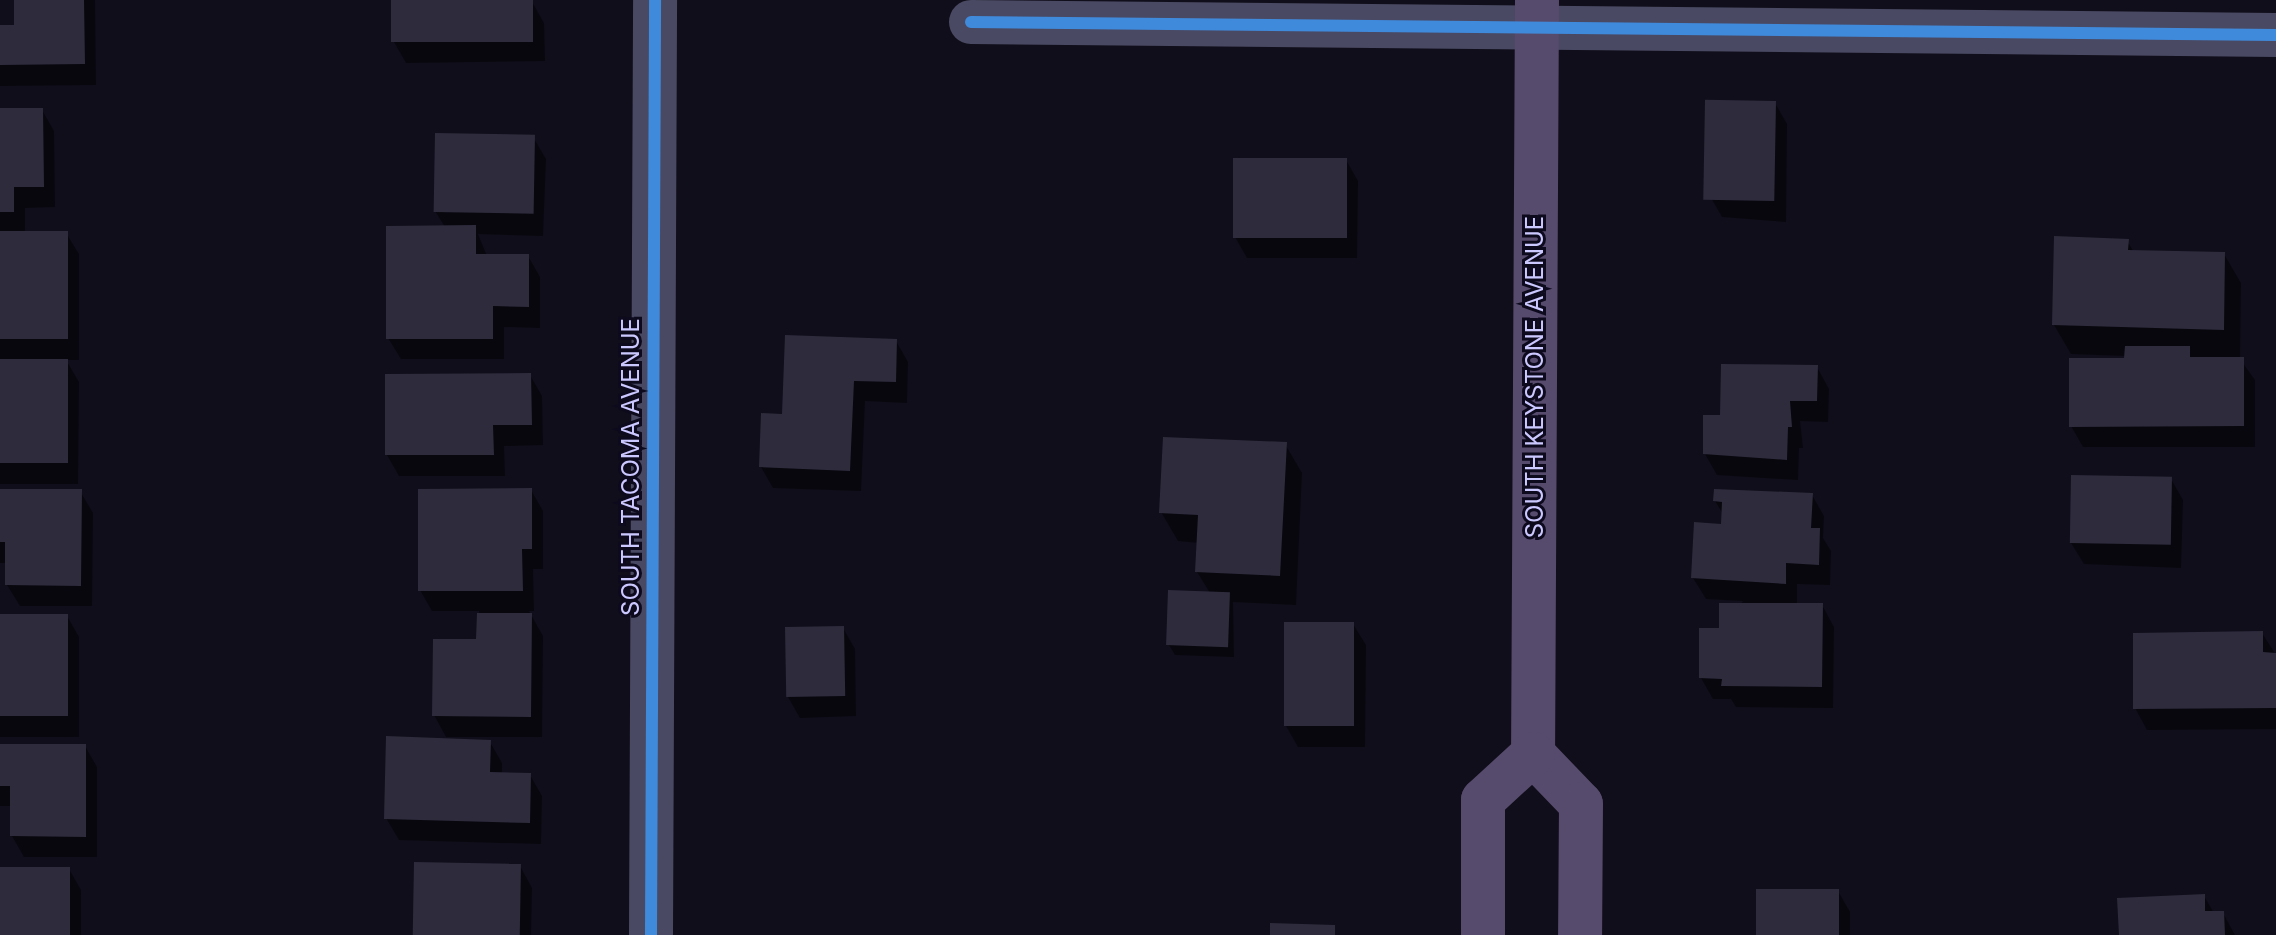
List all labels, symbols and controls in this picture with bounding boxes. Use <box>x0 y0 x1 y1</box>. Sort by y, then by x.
street label: SOUTH KEYSTONE AVENUE <box>1521 216 1549 538</box>
street label: SOUTH TACOMA AVENUE <box>617 318 645 616</box>

